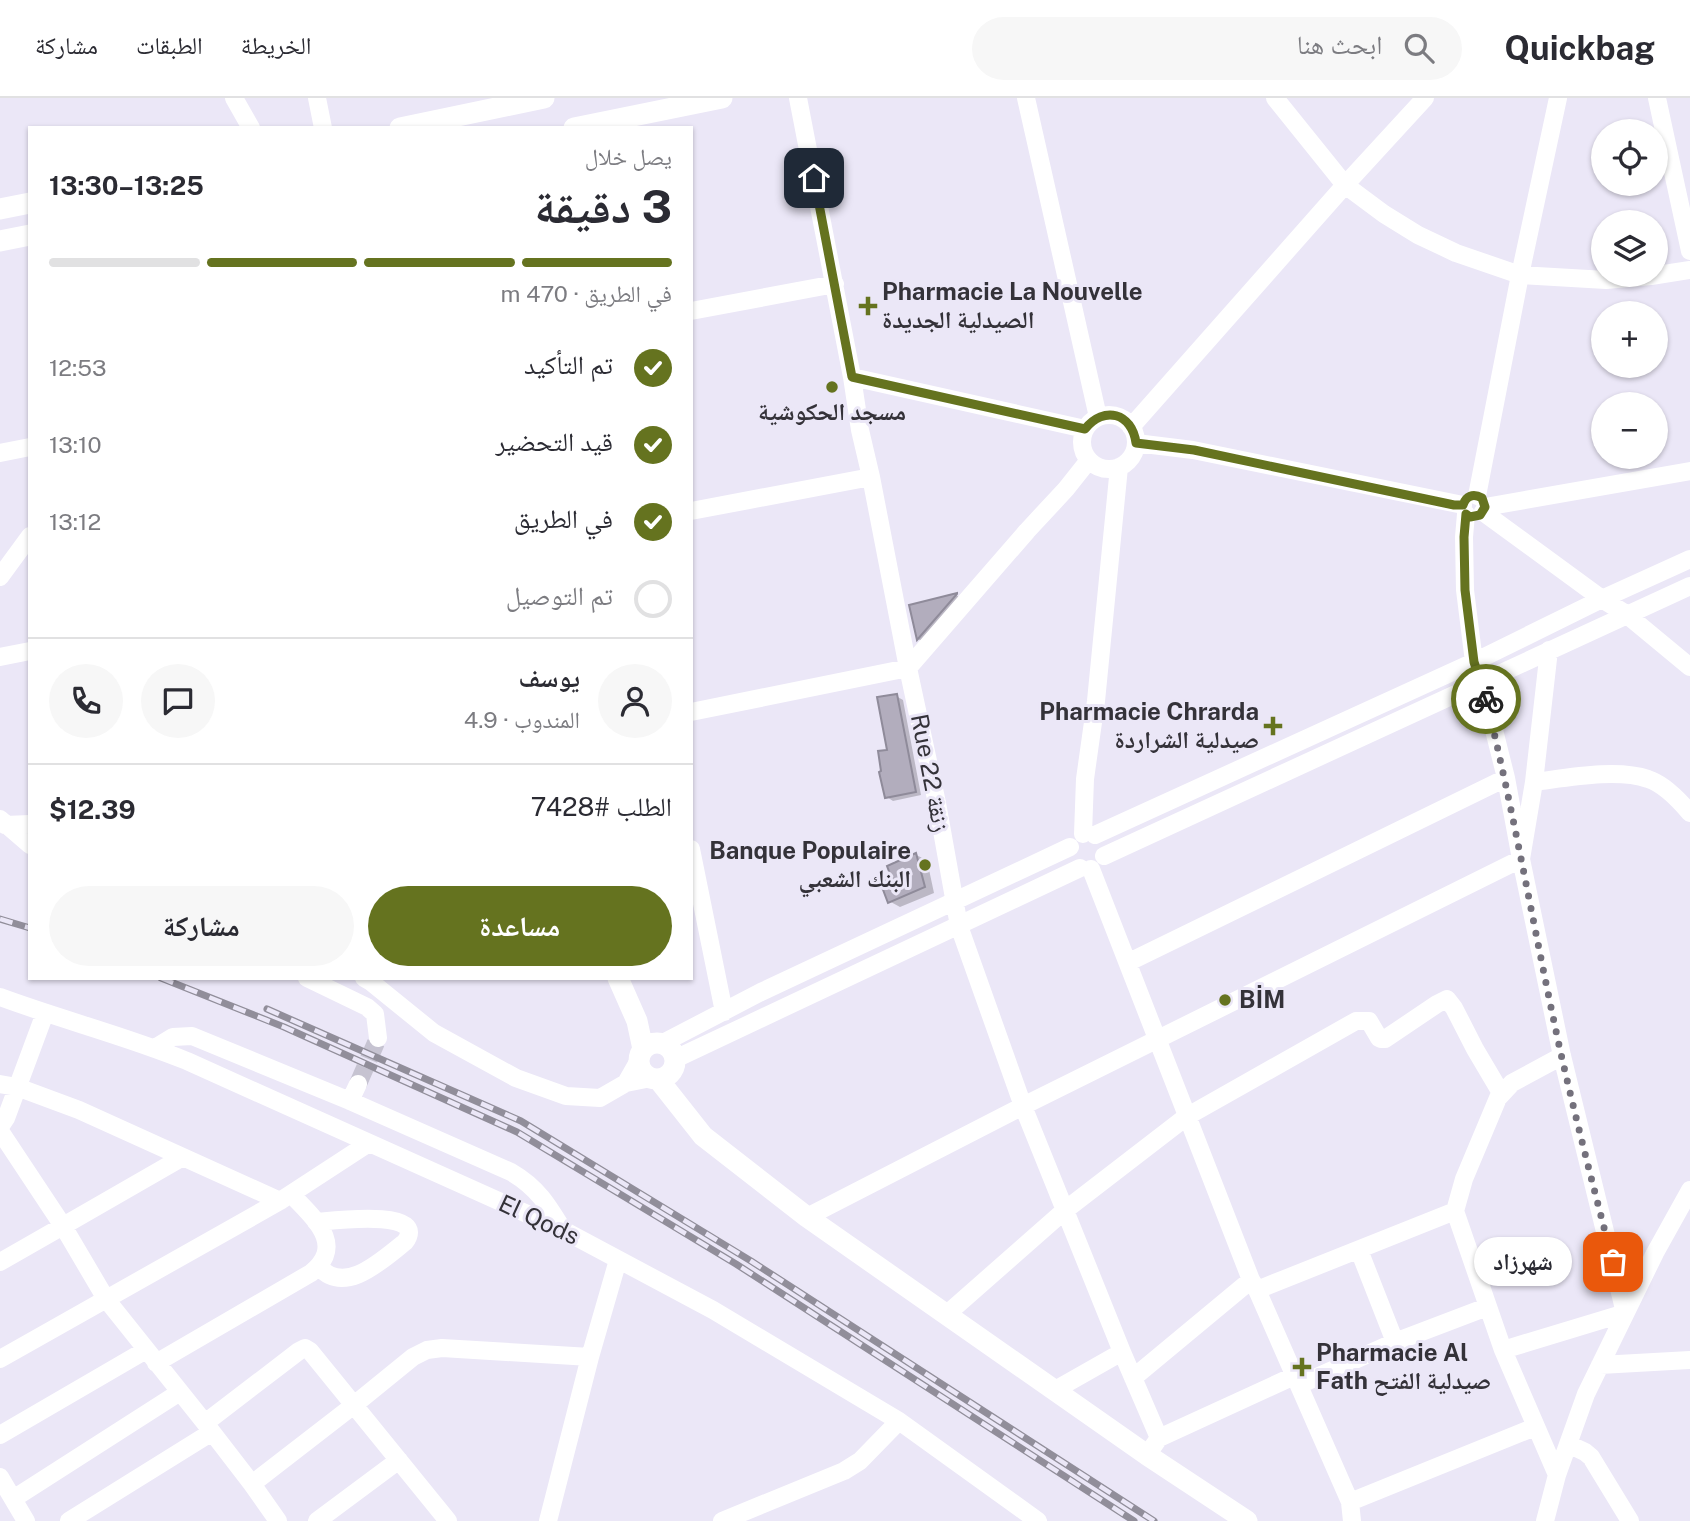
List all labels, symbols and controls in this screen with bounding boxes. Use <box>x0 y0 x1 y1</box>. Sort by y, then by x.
search box <box>972 17 1462 80</box>
text: ابحث هنا <box>1297 29 1382 60</box>
icon: search <box>1400 29 1438 67</box>
text: Quickbag <box>1504 29 1655 67</box>
text: مشاركة <box>35 31 98 59</box>
text: الطبقات <box>136 31 203 59</box>
text: الخريطة <box>241 31 311 59</box>
map controls <box>1591 119 1668 469</box>
button: locate <box>1591 119 1668 196</box>
text: يصل خلال <box>585 143 672 170</box>
pin <box>784 148 844 208</box>
icon: home <box>795 159 833 197</box>
text: 13:25–13:30 <box>49 170 204 201</box>
text: 3 دقيقة <box>534 179 672 233</box>
button: layers <box>1591 210 1668 287</box>
place label: Pharmacie La Nouvelle الصيدلية الجديدة <box>882 277 1143 334</box>
text: في الطريق · 470 m <box>500 280 672 307</box>
marker: Pharmacie La Nouvelle الصيدلية الجديدة <box>860 298 876 314</box>
button: + <box>1591 301 1668 378</box>
text: تم التأكيد <box>524 349 613 380</box>
icon: check <box>634 349 672 387</box>
text: 12:53 <box>49 354 106 381</box>
marker: مسجد الحكوشية <box>824 379 840 395</box>
button: − <box>1591 392 1668 469</box>
place label: مسجد الحكوشية <box>758 397 906 426</box>
text: قيد التحضير <box>496 426 613 457</box>
icon: check <box>634 426 672 464</box>
text: 13:10 <box>49 431 101 458</box>
text: في الطريق <box>514 503 613 534</box>
icon: check <box>634 503 672 541</box>
text: 13:12 <box>49 508 101 535</box>
text: تم التوصيل <box>506 580 613 611</box>
text: يوسف <box>519 662 580 693</box>
button: phone <box>49 664 123 738</box>
button: chat <box>141 664 215 738</box>
button: person <box>598 664 672 738</box>
courier <box>1451 664 1521 734</box>
icon: bike <box>1467 680 1505 718</box>
place label: Pharmacie Chrarda صيدلية الشراردة <box>1039 697 1259 754</box>
text: المندوب · 4.9 <box>464 706 580 733</box>
street label: Rue 22 زنقة <box>906 711 956 834</box>
marker: Pharmacie Chrarda صيدلية الشراردة <box>1265 718 1281 734</box>
text: الطلب #7428 <box>531 791 672 822</box>
text: $12.39 <box>49 794 136 825</box>
place label: Banque Populaire البنك الشعبي <box>709 836 911 898</box>
marker: Banque Populaire البنك الشعبي <box>917 857 933 873</box>
button: مشاركة <box>49 886 354 966</box>
button: مساعدة <box>368 886 672 966</box>
place label: BİM <box>1239 985 1285 1013</box>
marker: BİM <box>1217 992 1233 1008</box>
street label: El Qods <box>495 1188 584 1250</box>
pin <box>1583 1232 1643 1292</box>
callout: شهرزاد <box>1473 1238 1571 1286</box>
icon: bag <box>1594 1243 1632 1281</box>
text: شهرزاد <box>1493 1248 1553 1275</box>
place label: Pharmacie Al Fath صيدلية الفتح <box>1316 1338 1491 1396</box>
marker: Pharmacie Al Fath صيدلية الفتح <box>1294 1359 1310 1375</box>

